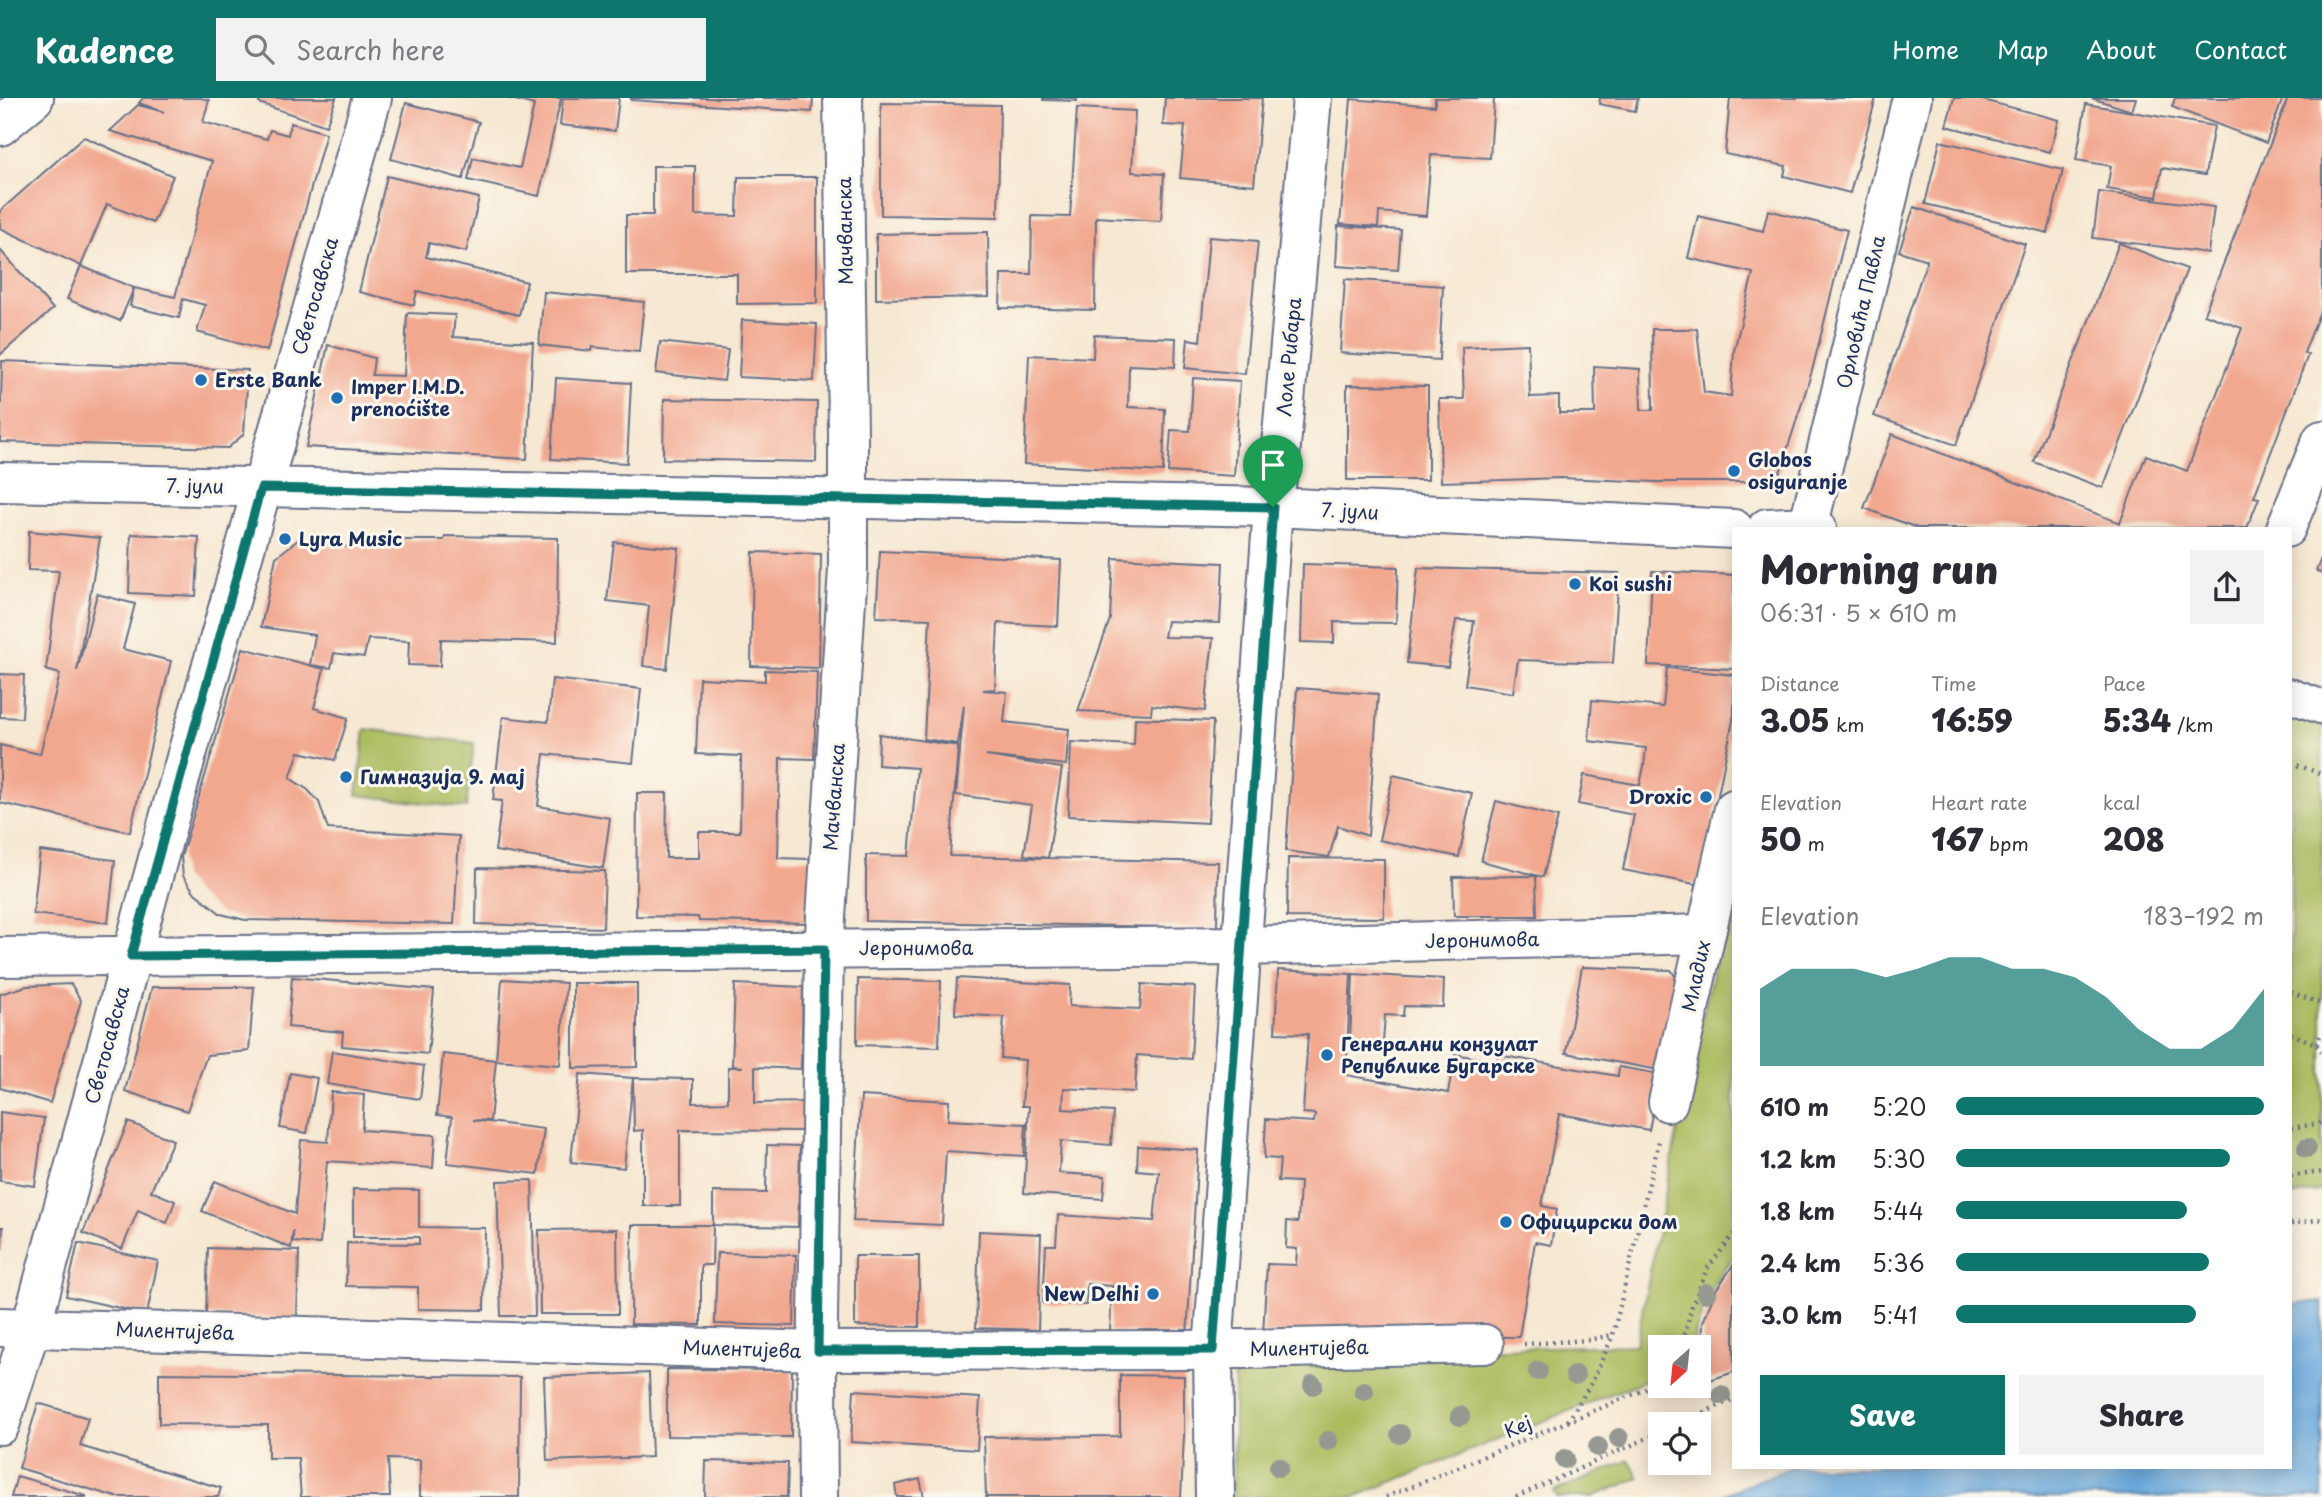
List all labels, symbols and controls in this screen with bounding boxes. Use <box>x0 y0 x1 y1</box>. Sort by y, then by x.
search box <box>216 18 706 81</box>
text: Kadence <box>35 24 174 74</box>
icon: search <box>240 30 278 68</box>
text: Search here <box>296 30 445 69</box>
text: Home <box>1892 31 1959 67</box>
text: Map <box>1997 31 2048 67</box>
text: About <box>2086 31 2156 67</box>
text: Contact <box>2194 31 2287 67</box>
street label: Мачванска <box>829 177 859 285</box>
street label: Орловића Павла <box>1829 232 1891 391</box>
street label: Светосавска <box>284 233 344 358</box>
street label: Лоле Рибара <box>1269 296 1307 418</box>
place label: Erste Bank <box>215 365 322 393</box>
marker: Erste Bank <box>193 372 209 388</box>
place label: Imper I.M.D. prenoćište <box>351 372 465 422</box>
marker: Imper I.M.D. prenoćište <box>329 390 345 406</box>
pin <box>1243 435 1303 507</box>
place label: Globos osiguranje <box>1748 445 1847 495</box>
icon: arrive <box>1254 446 1292 484</box>
marker: Globos osiguranje <box>1726 463 1742 479</box>
street label: 7. јули <box>166 470 224 500</box>
street label: 7. јули <box>1320 495 1380 525</box>
place label: Lyra Music <box>299 524 402 552</box>
marker: Lyra Music <box>277 531 293 547</box>
text: Morning run <box>1760 540 1998 597</box>
button: share <box>2190 550 2264 624</box>
place label: Koi sushi <box>1589 569 1672 597</box>
marker: Koi sushi <box>1567 576 1583 592</box>
text: 06:31 · 5 × 610 m <box>1760 595 1957 630</box>
text: Distance <box>1760 669 1840 697</box>
text: Time <box>1931 669 1976 697</box>
text: Pace <box>2103 669 2146 697</box>
text: 3.05 <box>1760 697 1830 742</box>
text: 16:59 <box>1931 697 2013 742</box>
text: 5:34 <box>2103 697 2171 742</box>
text: km <box>1830 710 1865 738</box>
text: /km <box>2171 710 2214 738</box>
street label: Мачванска <box>815 742 851 852</box>
place label: Гимназија 9. мај <box>360 762 525 790</box>
marker: Гимназија 9. мај <box>338 769 354 785</box>
place label: Droxic <box>1628 782 1692 810</box>
text: Elevation <box>1760 788 1842 816</box>
text: Heart rate <box>1931 788 2027 816</box>
text: kcal <box>2103 788 2141 816</box>
marker: Droxic <box>1698 789 1714 805</box>
text: 50 <box>1760 816 1801 861</box>
text: 167 <box>1931 816 1983 861</box>
text: 208 <box>2103 816 2165 861</box>
text: m <box>1801 829 1825 857</box>
text: bpm <box>1983 829 2029 857</box>
text: Elevation <box>1760 898 1859 933</box>
text: 183–192 m <box>2143 898 2264 933</box>
street label: Јеронимова <box>1425 924 1540 954</box>
street label: Јеронимова <box>859 933 973 961</box>
street label: Младих <box>1674 937 1716 1014</box>
street label: Светосавска <box>77 982 135 1107</box>
place label: Генерални конзулат Републике Бугарске <box>1341 1029 1539 1079</box>
marker: Генерални конзулат Републике Бугарске <box>1319 1047 1335 1063</box>
text: 610 m <box>1760 1089 1829 1124</box>
text: 5:20 <box>1872 1089 1926 1124</box>
text: 1.2 km <box>1760 1141 1836 1176</box>
text: 5:30 <box>1872 1141 1925 1176</box>
text: 1.8 km <box>1760 1193 1835 1228</box>
text: 5:44 <box>1872 1193 1924 1228</box>
place label: Официрски дом <box>1520 1207 1678 1235</box>
marker: Официрски дом <box>1498 1214 1514 1230</box>
text: 2.4 km <box>1760 1245 1841 1280</box>
text: 5:36 <box>1872 1245 1925 1280</box>
place label: New Delhi <box>1044 1279 1139 1307</box>
marker: New Delhi <box>1145 1286 1161 1302</box>
text: 3.0 km <box>1760 1297 1842 1332</box>
text: 5:41 <box>1872 1297 1918 1332</box>
street label: Милентијева <box>115 1314 235 1346</box>
street label: Милентијева <box>682 1332 802 1364</box>
street label: Милентијева <box>1249 1332 1369 1362</box>
north arrow <box>1648 1335 1712 1398</box>
map controls <box>1648 1335 1711 1475</box>
button: Save <box>1760 1375 2005 1455</box>
button: Share <box>2019 1375 2264 1455</box>
street label: Кеј <box>1500 1408 1536 1444</box>
button: locate <box>1648 1412 1711 1475</box>

